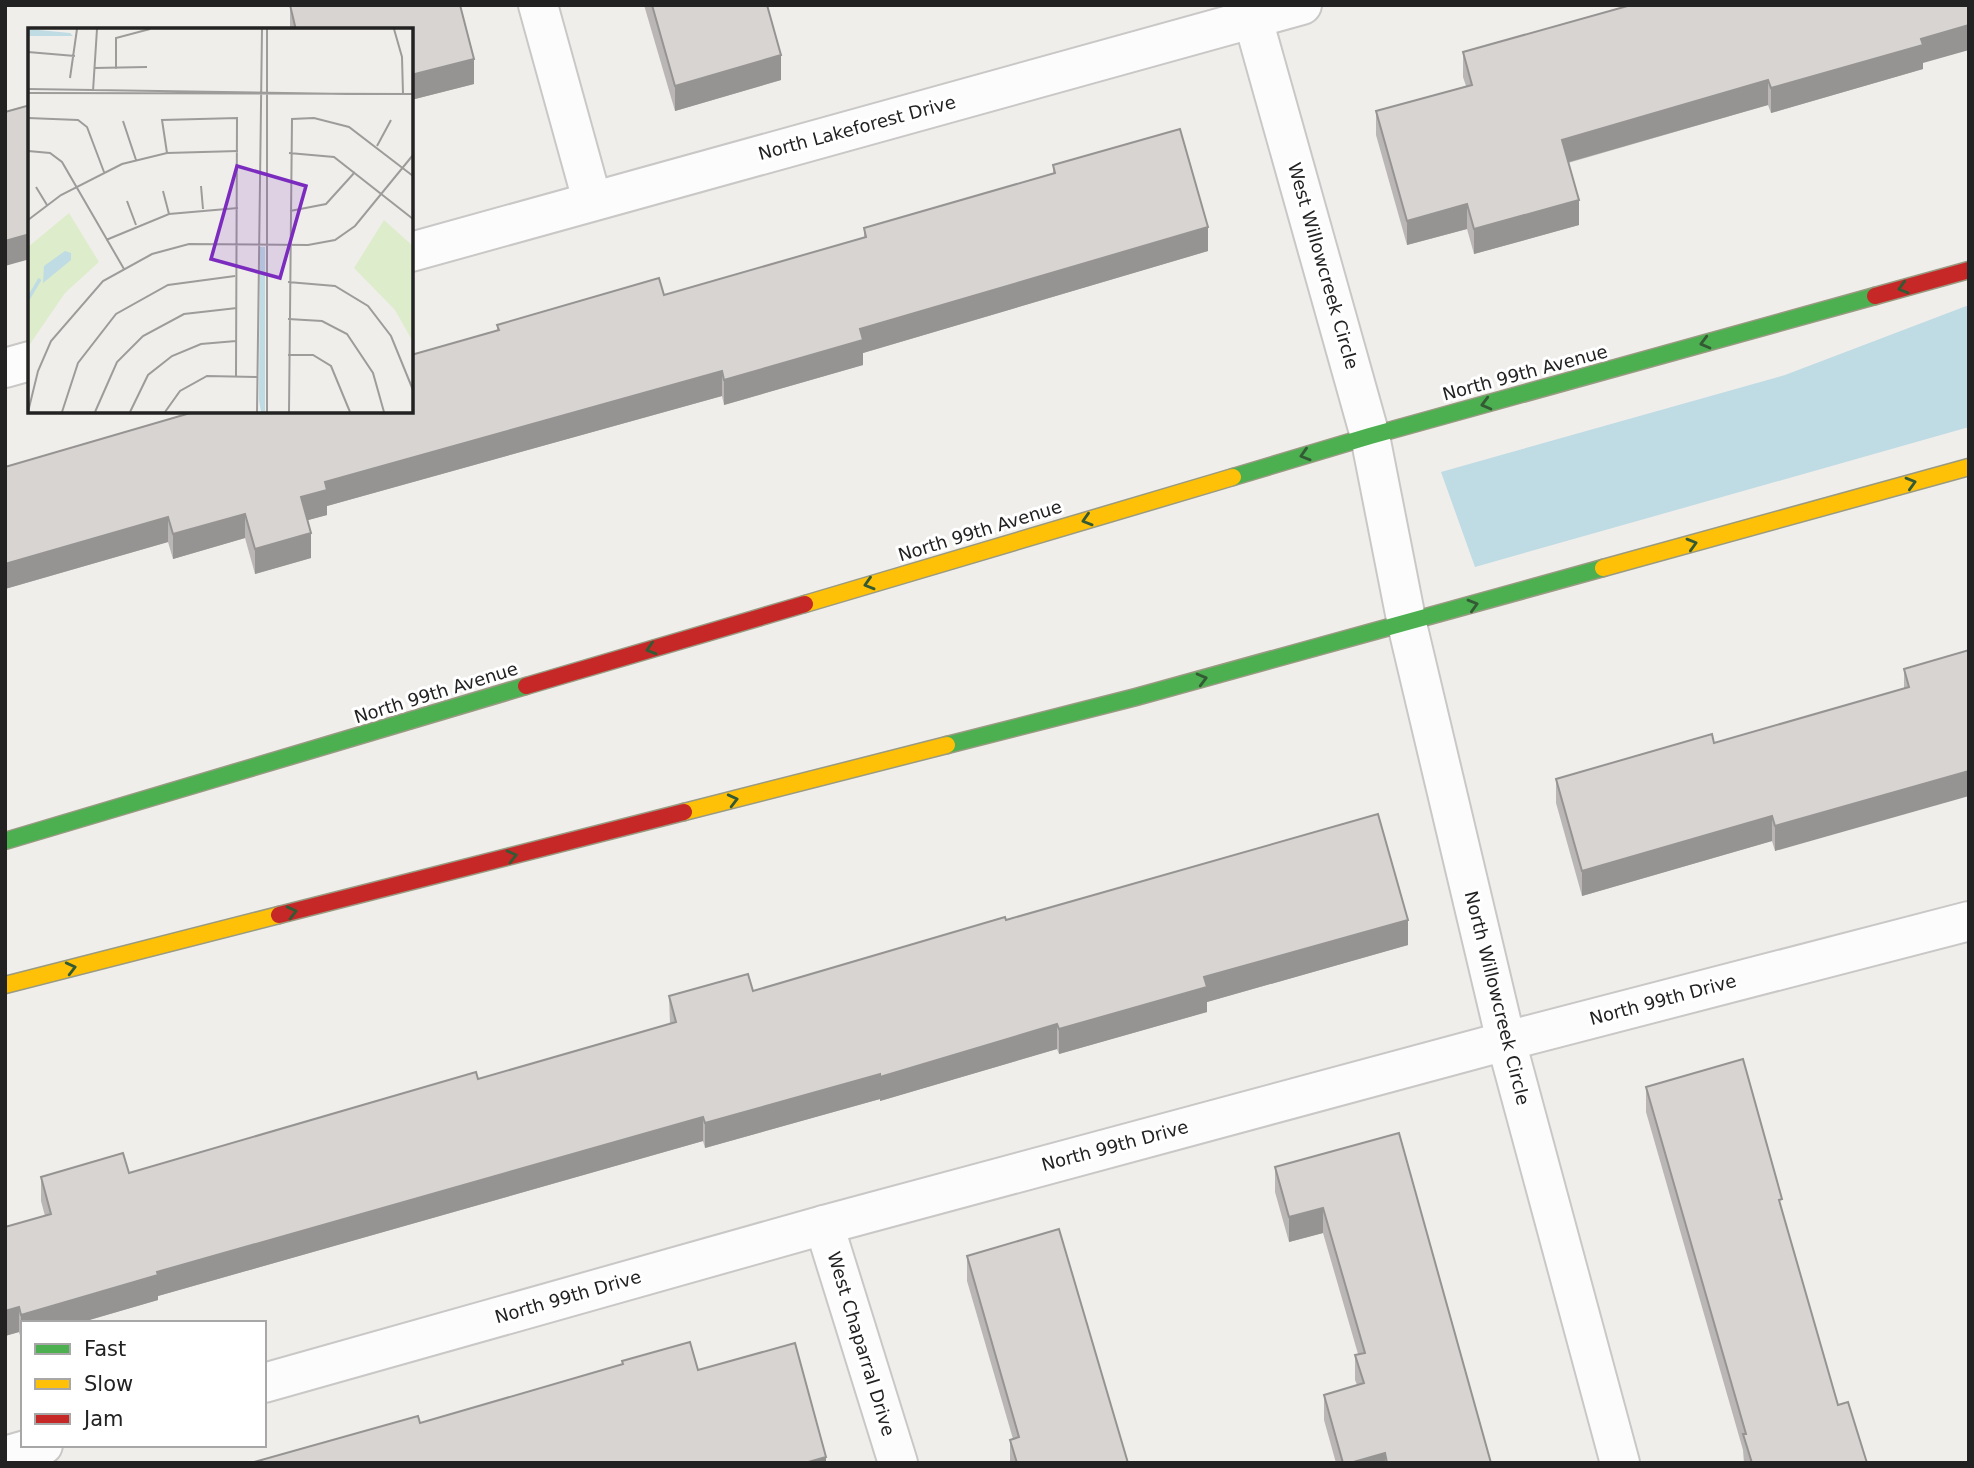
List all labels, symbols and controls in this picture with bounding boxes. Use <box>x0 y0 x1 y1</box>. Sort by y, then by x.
inset map <box>28 28 413 413</box>
street label: North Lakeforest Drive <box>756 91 958 164</box>
street label: West Willowcreek Circle <box>1284 160 1363 372</box>
one-way arrow <box>1897 280 1909 294</box>
one-way arrow <box>1700 334 1712 349</box>
street label: North 99th Avenue <box>1440 340 1610 405</box>
one-way arrow <box>1480 395 1492 410</box>
one-way arrow <box>1299 446 1311 461</box>
one-way arrow <box>1905 477 1917 491</box>
street label: North 99th Avenue <box>895 496 1064 565</box>
one-way arrow <box>1081 511 1093 526</box>
one-way arrow <box>1686 538 1698 552</box>
one-way arrow <box>863 576 875 591</box>
one-way arrow <box>1467 599 1479 614</box>
one-way arrow <box>645 641 657 656</box>
street label: North 99th Avenue <box>351 658 520 727</box>
one-way arrow <box>1196 673 1208 687</box>
one-way arrow <box>727 794 739 808</box>
one-way arrow <box>506 850 518 864</box>
street label: North Willowcreek Circle <box>1461 889 1534 1107</box>
one-way arrow <box>286 906 298 920</box>
one-way arrow <box>65 962 77 976</box>
street label: North 99th Drive <box>1587 970 1739 1029</box>
street label: North 99th Drive <box>1039 1116 1191 1175</box>
street label: West Chaparral Drive <box>823 1249 900 1439</box>
street label: North 99th Drive <box>492 1266 643 1327</box>
legend <box>21 1321 266 1447</box>
text: Fast <box>84 1337 126 1361</box>
text: Slow <box>84 1372 133 1396</box>
text: Jam <box>82 1407 124 1431</box>

